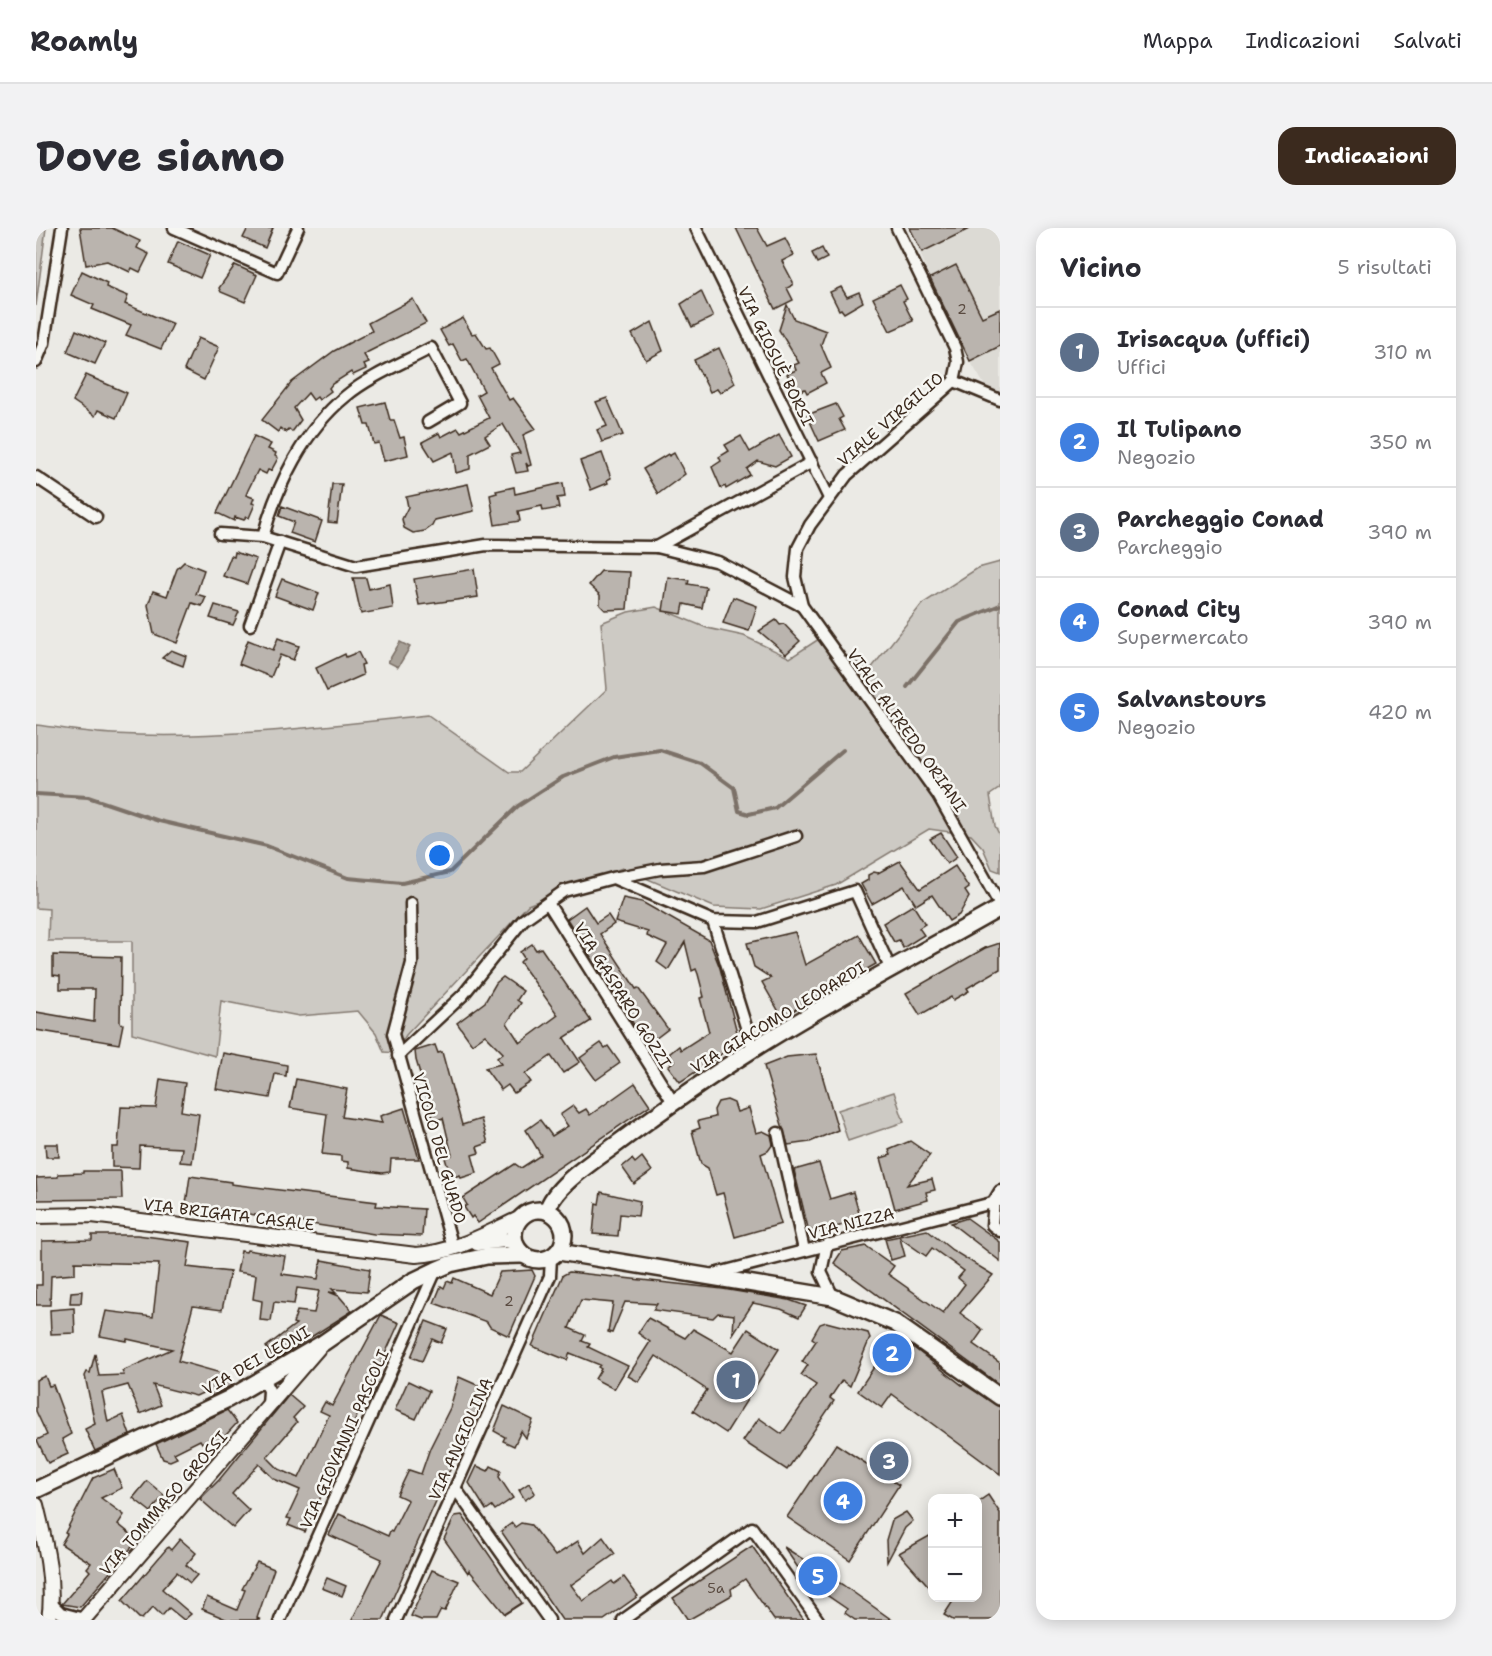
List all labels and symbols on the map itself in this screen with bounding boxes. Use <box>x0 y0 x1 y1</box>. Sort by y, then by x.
street label: VIA GIOSUÈ BORSI <box>733 283 818 430</box>
house number: 2 <box>957 300 967 318</box>
street label: VIALE VIRGILIO <box>833 368 948 471</box>
street label: VIALE ALFREDO ORIANI <box>842 645 971 816</box>
your location <box>425 841 454 870</box>
street label: VIA GASPARO GOZZI <box>569 918 676 1072</box>
street label: VIA GIACOMO LEOPARDI <box>687 957 870 1078</box>
street label: VICOLO DEL GUADO <box>408 1070 471 1226</box>
street label: VIA BRIGATA CASALE <box>142 1194 316 1235</box>
street label: VIA NIZZA <box>806 1203 896 1244</box>
house number: 2 <box>504 1292 514 1310</box>
street label: VIA DEI LEONI <box>199 1321 314 1400</box>
pin: 2 <box>872 1330 912 1376</box>
street label: VIA GIOVANNI PASCOLI <box>295 1346 394 1532</box>
pin: 1 <box>716 1358 756 1402</box>
street label: VIA ANGIOLINA <box>424 1374 497 1504</box>
street label: VIA TOMMASO GROSSI <box>95 1427 232 1580</box>
pin: 3 <box>870 1438 908 1484</box>
pin: 4 <box>824 1478 862 1524</box>
pin: 5 <box>798 1554 838 1598</box>
house number: 5a <box>707 1579 725 1597</box>

